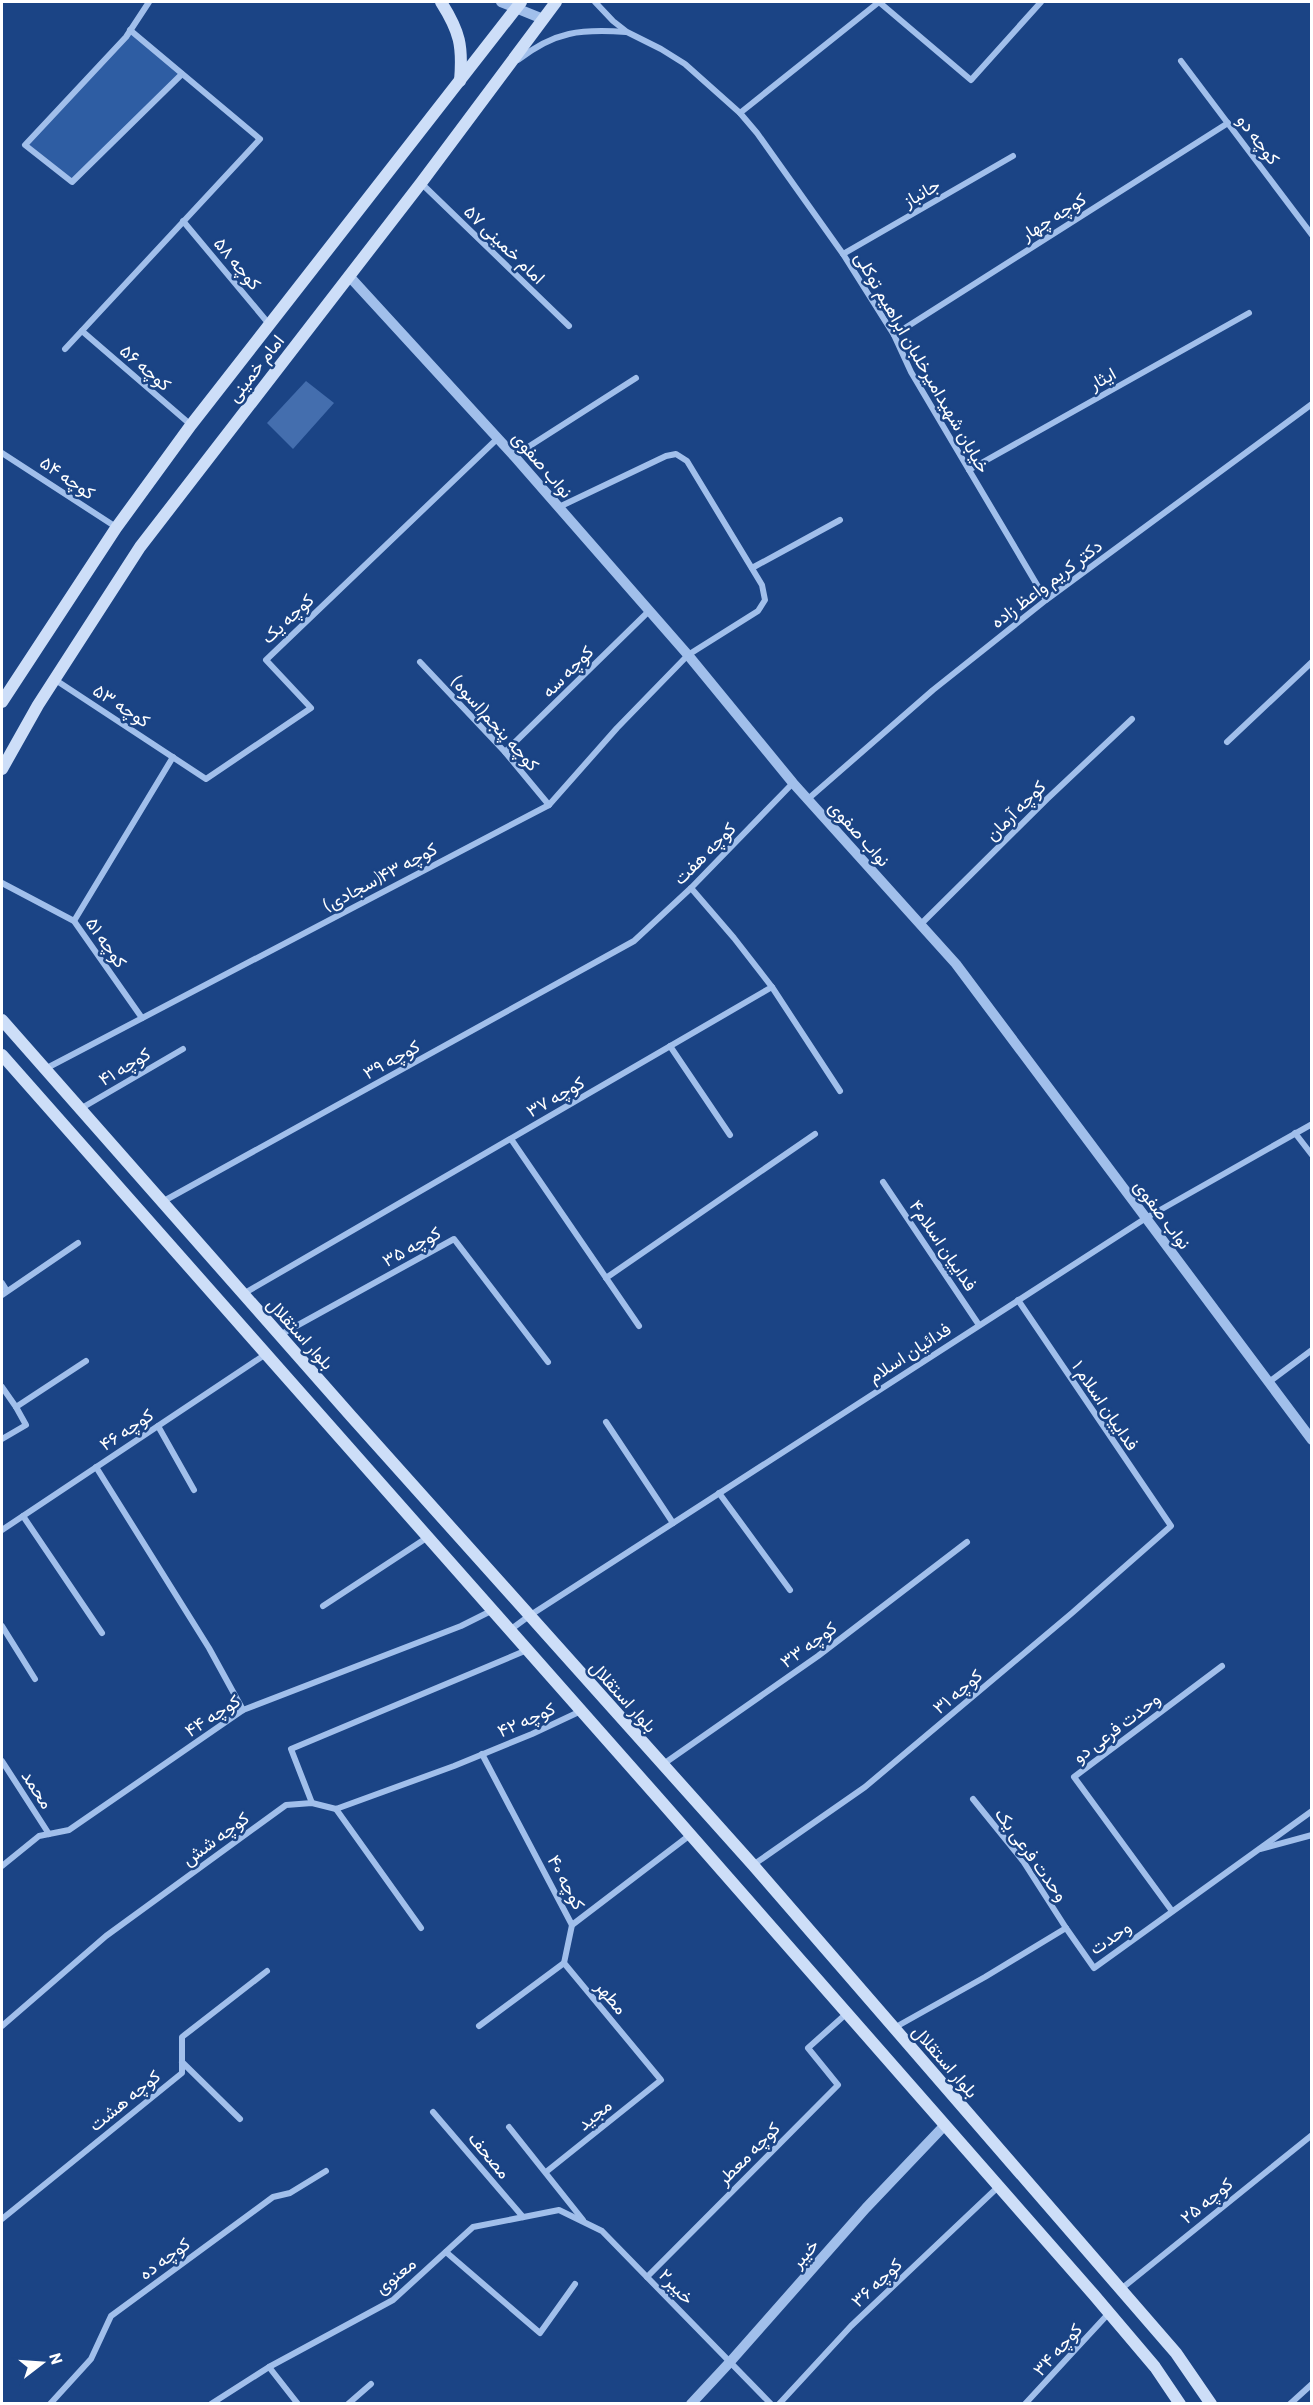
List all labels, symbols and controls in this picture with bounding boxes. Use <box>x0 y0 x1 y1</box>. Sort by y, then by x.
street label: کوچه دو <box>1231 109 1285 170</box>
street label: جانباز <box>898 173 944 213</box>
street label: کوچه چهار <box>1015 187 1091 247</box>
street label: امام خمینی ۵۷ <box>458 200 550 290</box>
street label: کوچه ۵۸ <box>208 232 266 295</box>
street label: خیابان شهیدامیرخلبان ابراهیم توکلی <box>849 248 995 477</box>
street label: امام خمینی <box>222 330 290 407</box>
street label: کوچه ۵۶ <box>115 339 176 397</box>
street label: ایثار <box>1084 362 1120 396</box>
street label: نواب صفوی <box>507 426 578 503</box>
street label: کوچه ۵۴ <box>35 451 100 505</box>
street label: دکتر کریم واعظ زاده <box>986 534 1107 634</box>
street label: کوچه یک <box>256 588 319 649</box>
street label: کوچه سه <box>536 640 599 703</box>
street label: کوچه پنجم(اسوه) <box>445 670 544 776</box>
street label: کوچه ۵۳ <box>88 678 155 733</box>
street label: کوچه آرمان <box>980 775 1051 846</box>
street label: نواب صفوی <box>824 795 895 871</box>
street label: کوچه هفت <box>668 817 741 890</box>
street label: کوچه ۴۳(سجادی) <box>319 837 441 917</box>
street label: کوچه ۵۱ <box>80 912 132 973</box>
street label: کوچه ۳۹ <box>359 1034 424 1085</box>
street label: کوچه ۴۱ <box>94 1042 155 1092</box>
street label: کوچه ۳۷ <box>522 1071 589 1123</box>
street label: نواب صفوی <box>1129 1175 1196 1254</box>
street label: فداییان اسلام۴ <box>904 1195 983 1296</box>
street label: کوچه ۳۵ <box>378 1221 445 1273</box>
street label: بلوار استقلال <box>262 1292 339 1374</box>
street label: فدائیان اسلام <box>863 1317 956 1389</box>
street label: فداییان اسلام ۱ <box>1066 1356 1144 1455</box>
street label: کوچه ۴۶ <box>95 1403 158 1457</box>
street label: کوچه ۳۳ <box>775 1616 842 1674</box>
street label: بلوار استقلال <box>585 1655 662 1737</box>
street label: کوچه ۳۱ <box>928 1664 988 1720</box>
street label: وحدت فرعی دو <box>1068 1687 1165 1768</box>
street label: کوچه ۴۴ <box>180 1689 245 1743</box>
street label: کوچه ۴۲ <box>494 1697 559 1743</box>
street label: محمد <box>17 1765 59 1813</box>
street label: وحدت فرعی یک <box>990 1803 1073 1906</box>
street label: کوچه شش <box>177 1806 254 1871</box>
street label: کوچه ۴۰ <box>542 1851 591 1914</box>
street label: وحدت <box>1085 1915 1136 1960</box>
street label: مطهر <box>590 1975 633 2019</box>
street label: بلوار استقلال <box>908 2020 984 2103</box>
street label: کوچه هشت <box>84 2065 165 2137</box>
street label: مجید <box>572 2094 616 2134</box>
street label: کوچه معطر <box>711 2117 785 2191</box>
street label: مصحف <box>464 2127 516 2183</box>
street label: کوچه ۲۵ <box>1175 2172 1238 2229</box>
street label: کوچه ده <box>134 2232 195 2286</box>
street label: خیبر <box>785 2234 823 2274</box>
street label: معنوی <box>370 2252 421 2299</box>
street label: کوچه ۳۶ <box>846 2253 907 2313</box>
street label: خیبر۲ <box>654 2264 699 2309</box>
street label: کوچه ۳۴ <box>1028 2318 1088 2381</box>
north arrow <box>12 2333 72 2393</box>
text: N <box>46 2351 67 2366</box>

